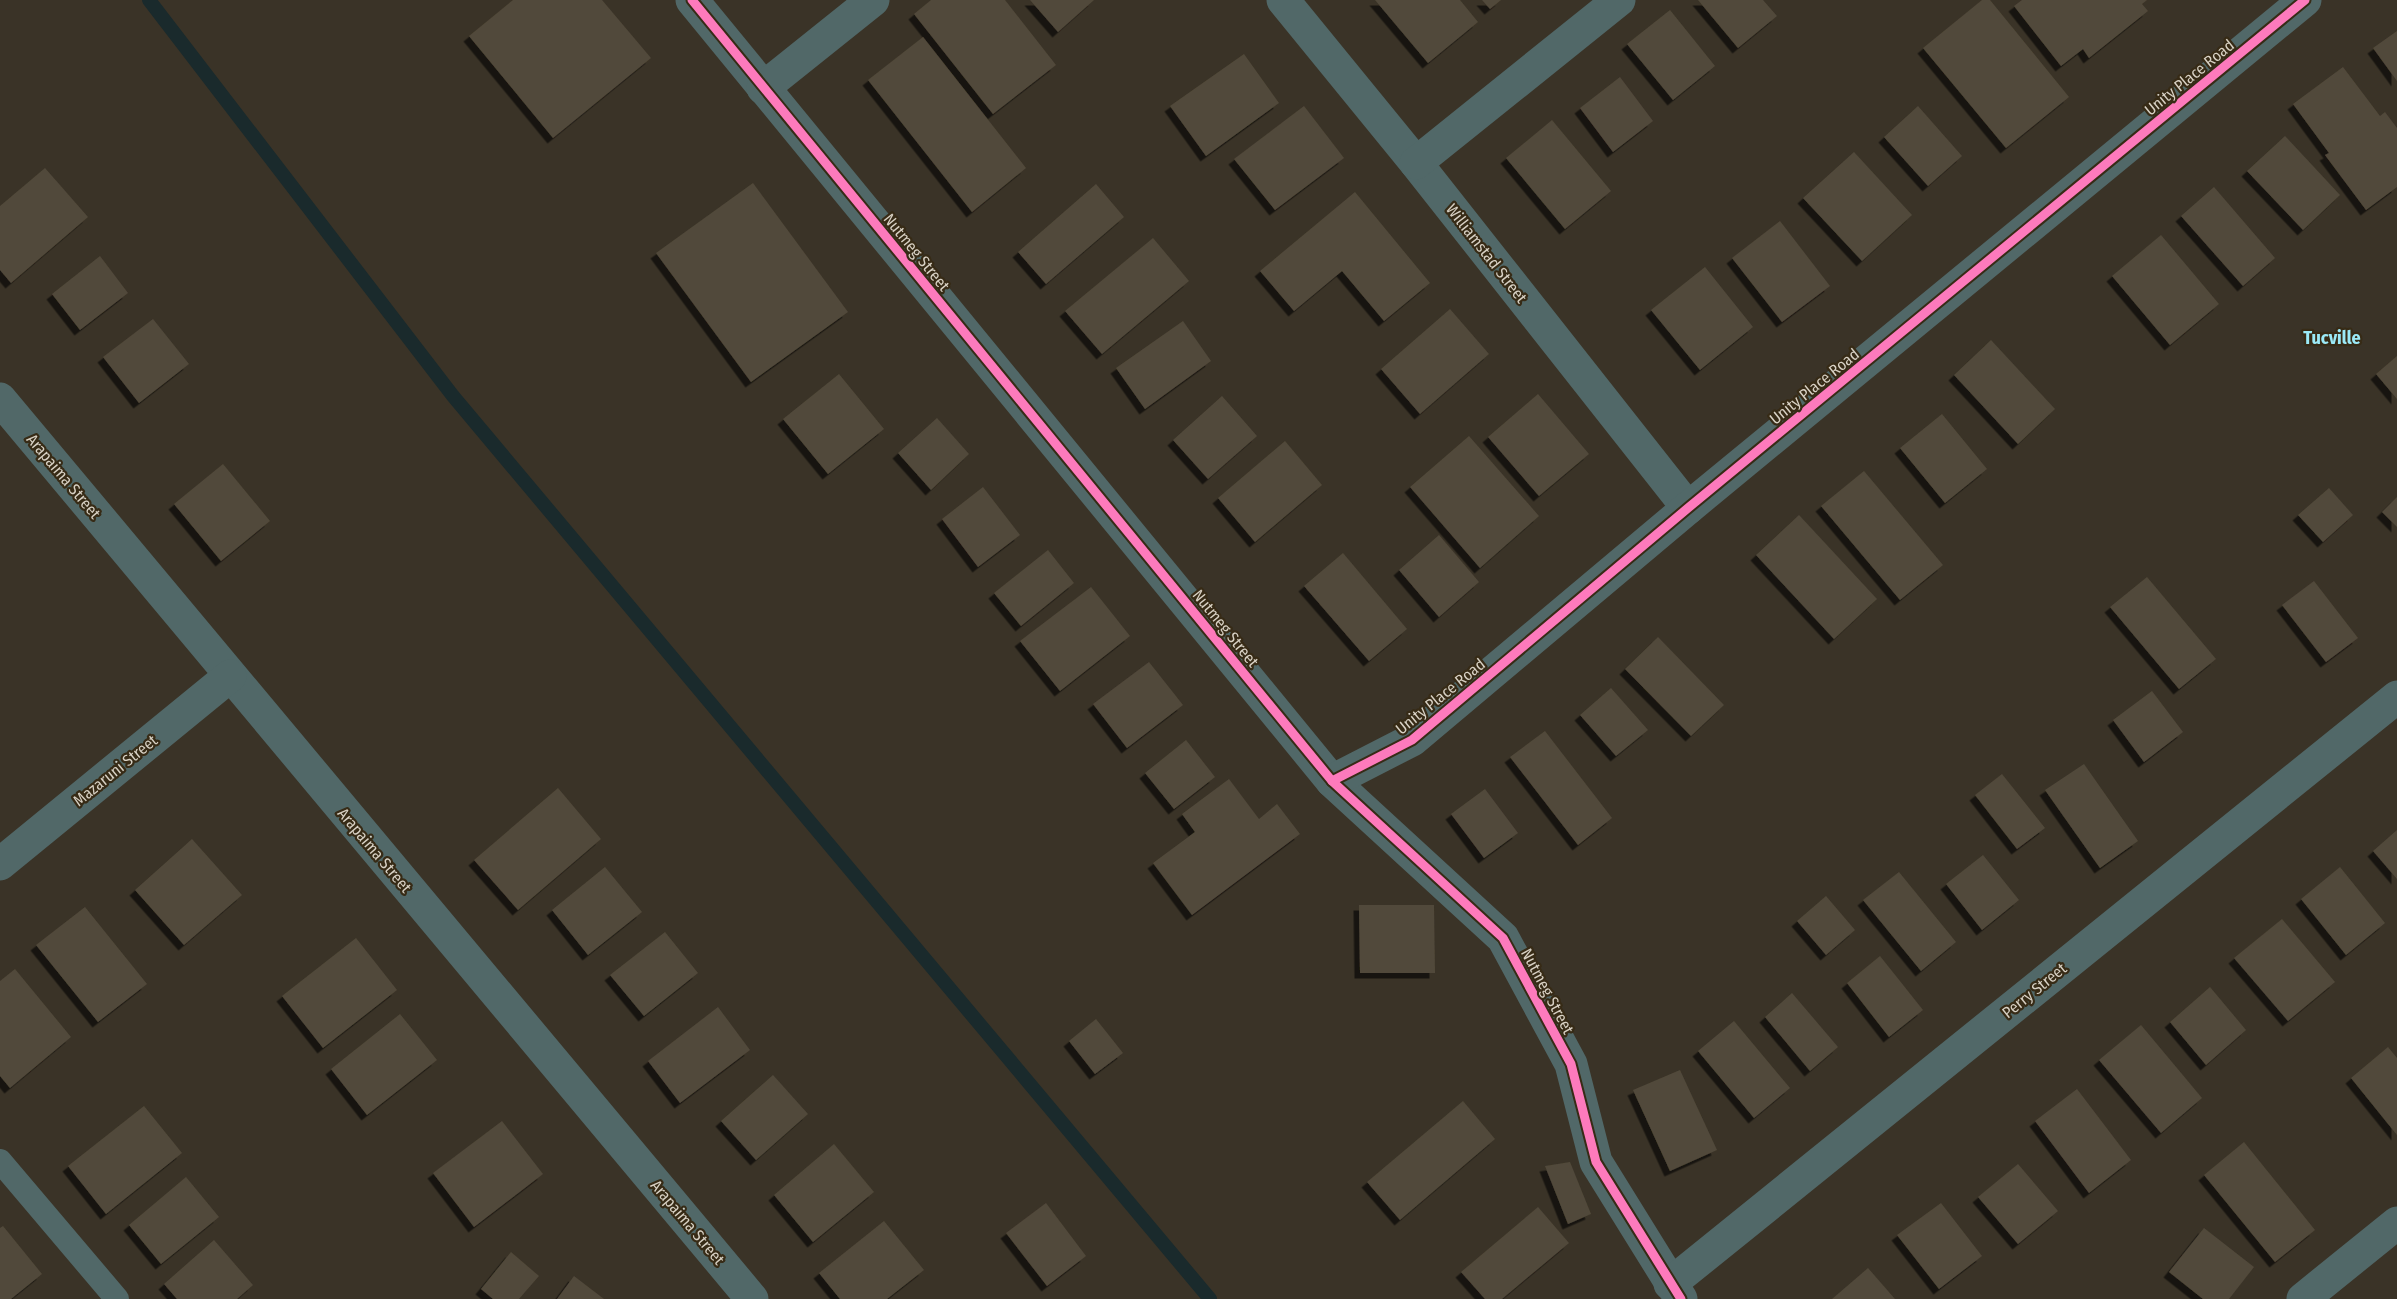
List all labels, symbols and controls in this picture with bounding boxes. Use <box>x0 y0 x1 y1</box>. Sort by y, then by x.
street label: Unity Place Road <box>2141 36 2238 119</box>
street label: Williamstad Street <box>1442 200 1532 307</box>
street label: Nutmeg Street <box>880 210 954 295</box>
district label: Tucville <box>2303 327 2361 349</box>
street label: Unity Place Road <box>1766 345 1863 428</box>
street label: Arapaima Street <box>23 430 105 523</box>
street label: Nutmeg Street <box>1189 586 1263 671</box>
street label: Unity Place Road <box>1392 655 1489 738</box>
street label: Mazaruni Street <box>69 730 162 810</box>
street label: Arapaima Street <box>334 804 416 897</box>
street label: Nutmeg Street <box>1517 945 1578 1038</box>
street label: Perry Street <box>1998 958 2071 1022</box>
street label: Arapaima Street <box>647 1176 729 1269</box>

